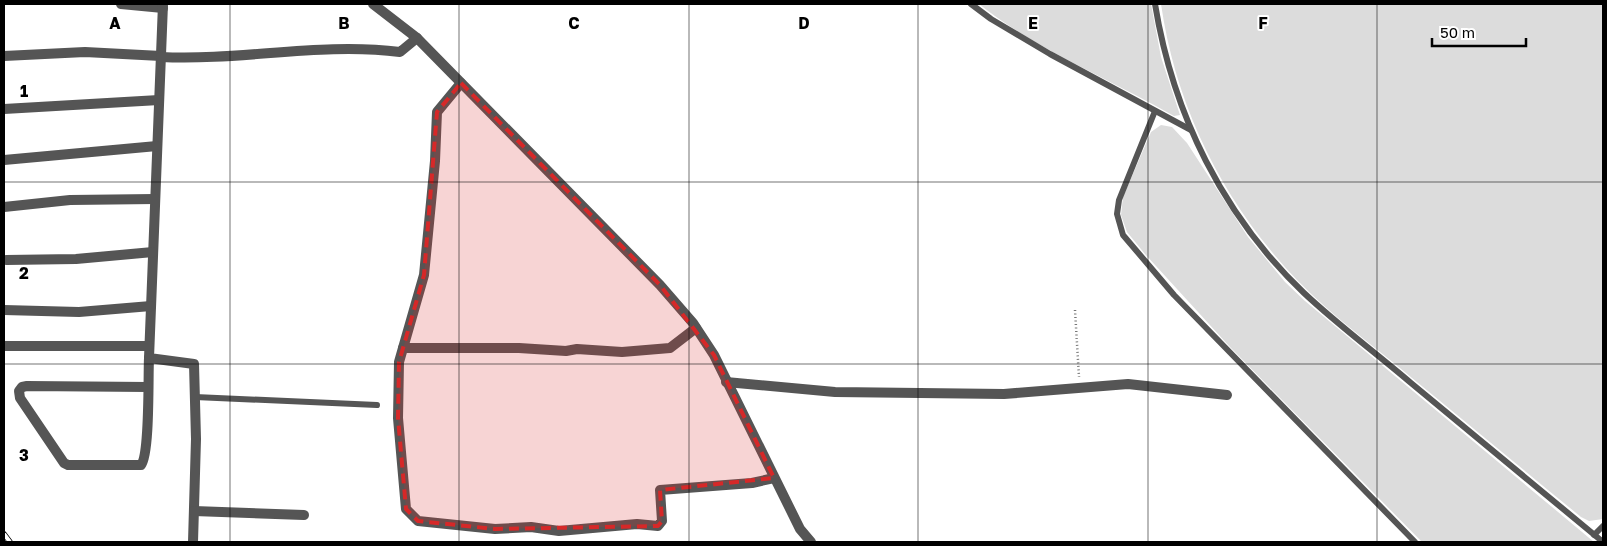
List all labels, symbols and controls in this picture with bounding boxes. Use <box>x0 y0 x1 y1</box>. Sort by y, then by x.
text: A <box>109 13 121 33</box>
text: B <box>338 13 350 33</box>
text: C <box>568 13 580 33</box>
text: D <box>798 13 810 33</box>
text: E <box>1028 13 1038 33</box>
text: F <box>1258 13 1268 33</box>
scale bar <box>1432 15 1526 47</box>
text: 50 m <box>1440 23 1475 41</box>
text: 1 <box>20 81 28 101</box>
text: 2 <box>19 263 29 283</box>
text: 3 <box>19 445 29 465</box>

